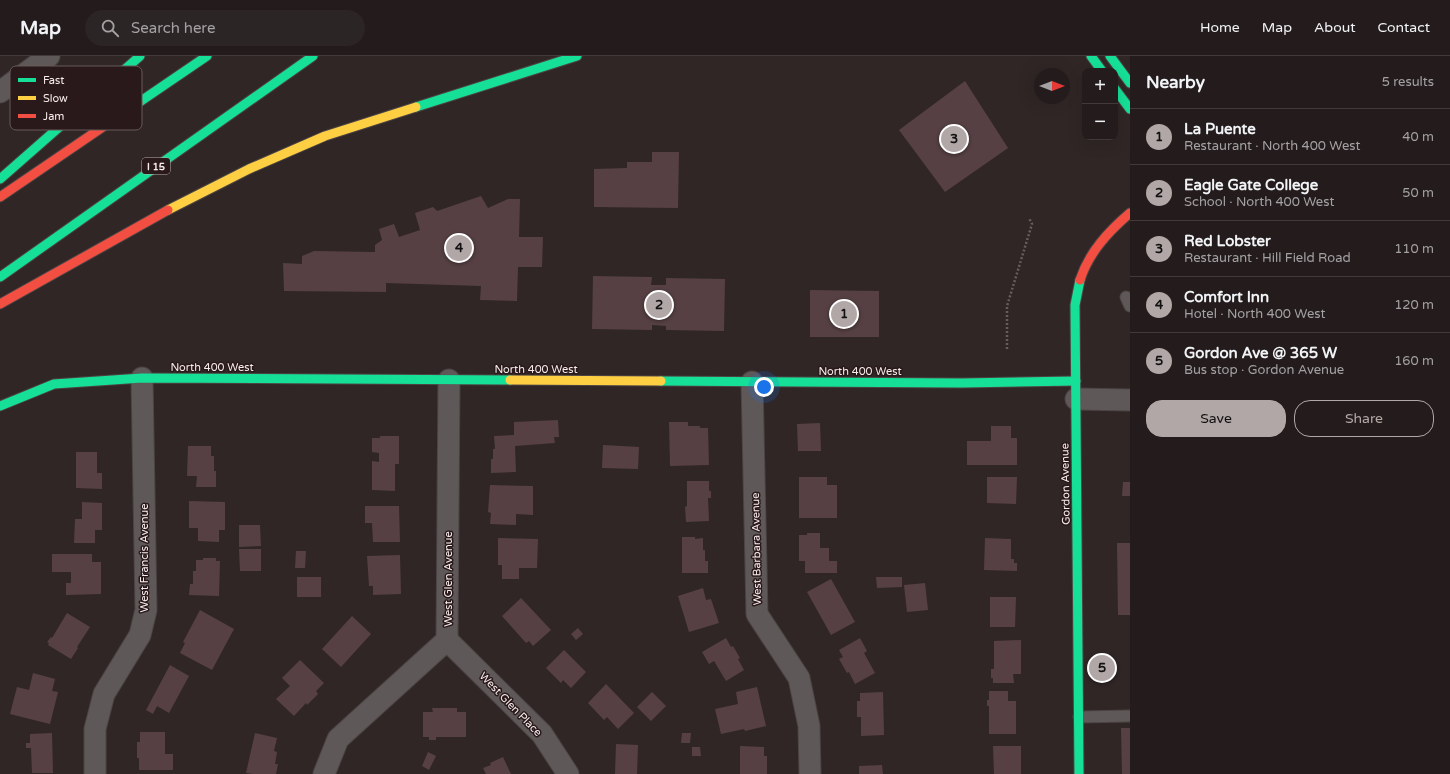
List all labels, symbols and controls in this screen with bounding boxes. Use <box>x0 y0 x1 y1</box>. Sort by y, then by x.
search box <box>85 10 365 46</box>
text: Map <box>20 17 61 39</box>
icon: search <box>99 17 121 39</box>
text: Search here <box>131 19 215 37</box>
text: Home <box>1200 19 1240 36</box>
text: Map <box>1262 19 1292 36</box>
text: About <box>1314 19 1356 36</box>
text: Contact <box>1378 19 1430 36</box>
legend <box>10 66 142 130</box>
north arrow <box>1034 68 1070 104</box>
map controls <box>1082 68 1118 140</box>
button: + <box>1082 68 1118 104</box>
text: Nearby <box>1146 72 1205 93</box>
text: Fast <box>43 74 64 87</box>
text: 5 results <box>1382 74 1434 90</box>
text: Slow <box>43 92 68 105</box>
button: − <box>1082 104 1118 140</box>
text: Jam <box>43 110 64 123</box>
text: La Puente <box>1184 120 1256 138</box>
pin: 3 <box>941 124 967 154</box>
text: 1 <box>1155 129 1163 145</box>
text: 40 m <box>1402 129 1434 145</box>
text: Restaurant · North 400 West <box>1184 138 1360 154</box>
road number: I 15 <box>142 158 170 174</box>
text: Eagle Gate College <box>1184 176 1318 194</box>
text: 2 <box>1155 185 1163 201</box>
text: 50 m <box>1402 185 1434 201</box>
text: School · North 400 West <box>1184 194 1334 210</box>
text: Red Lobster <box>1184 232 1271 250</box>
pin: 4 <box>446 233 472 263</box>
text: 3 <box>1155 241 1163 257</box>
text: 110 m <box>1394 241 1434 257</box>
text: Restaurant · Hill Field Road <box>1184 250 1351 266</box>
text: Comfort Inn <box>1184 288 1269 306</box>
pin: 2 <box>646 290 672 320</box>
text: 4 <box>1155 297 1163 313</box>
text: 120 m <box>1394 297 1434 313</box>
pin: 1 <box>831 299 857 329</box>
text: Hotel · North 400 West <box>1184 306 1325 322</box>
text: Gordon Ave @ 365 W <box>1184 344 1337 362</box>
text: 5 <box>1155 353 1163 369</box>
text: 160 m <box>1394 353 1434 369</box>
street label: North 400 West <box>170 361 254 374</box>
text: Bus stop · Gordon Avenue <box>1184 362 1344 378</box>
street label: North 400 West <box>494 363 578 376</box>
street label: North 400 West <box>818 365 902 378</box>
your location <box>754 377 774 397</box>
button: Save <box>1146 400 1286 437</box>
button: Share <box>1294 400 1434 437</box>
street label: Gordon Avenue <box>1058 443 1073 525</box>
street label: West Barbara Avenue <box>749 492 764 606</box>
street label: West Francis Avenue <box>138 504 151 612</box>
street label: West Glen Avenue <box>442 531 455 627</box>
pin: 5 <box>1089 653 1115 683</box>
street label: West Glen Place <box>477 670 545 739</box>

